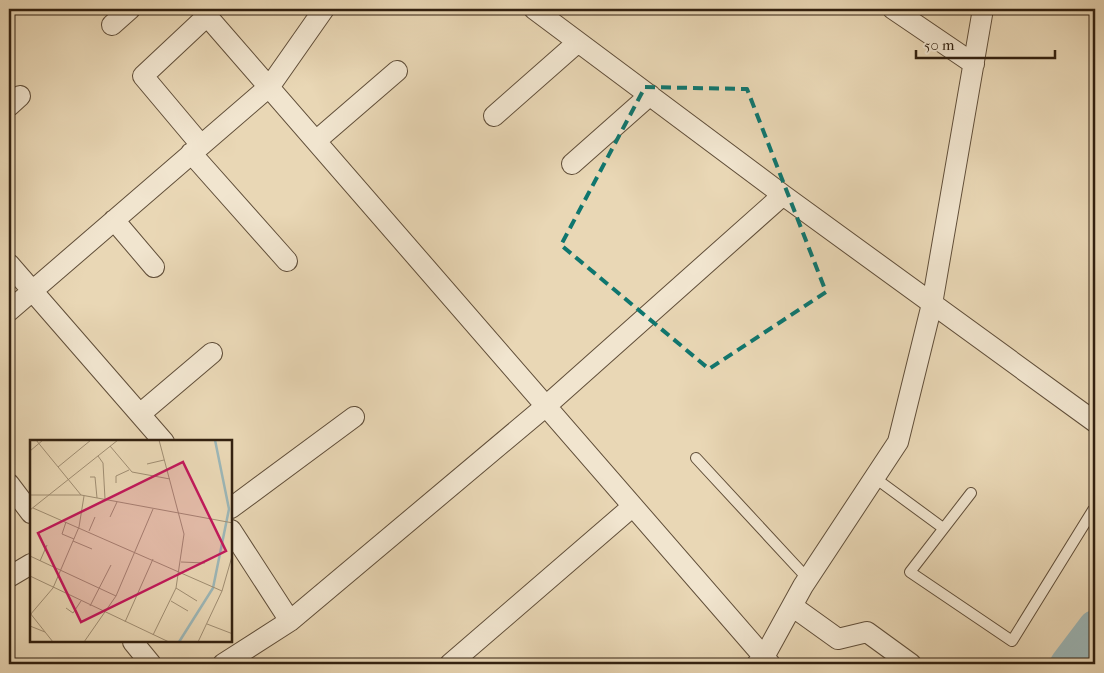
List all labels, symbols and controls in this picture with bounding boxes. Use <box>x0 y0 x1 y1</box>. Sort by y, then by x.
scale bar <box>916 28 1055 60</box>
text: 50 m <box>924 36 955 54</box>
inset map <box>30 440 232 643</box>

